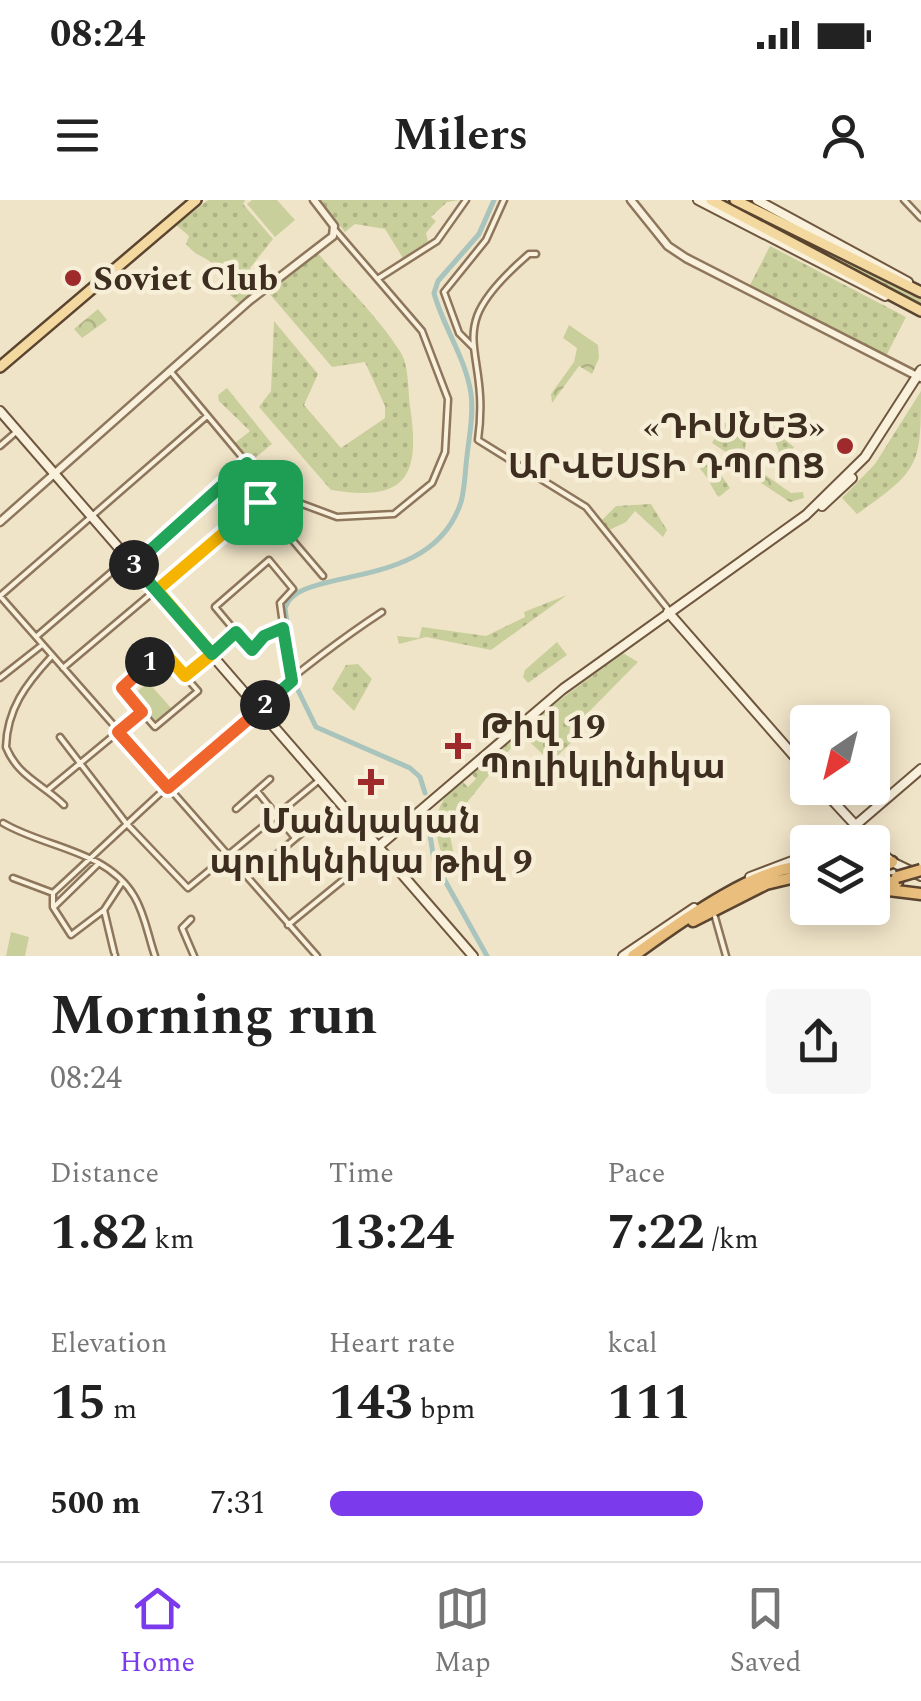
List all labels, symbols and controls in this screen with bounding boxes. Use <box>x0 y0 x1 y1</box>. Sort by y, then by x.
text: 08:24 <box>50 6 145 64</box>
text: Milers <box>393 101 528 170</box>
icon: menu <box>50 108 105 163</box>
icon: person <box>816 108 871 163</box>
place label: Soviet Club <box>93 253 278 306</box>
marker: Soviet Club <box>62 267 84 289</box>
place label: «ԴԻՍՆԵՅ» ԱՐՎԵՍՏԻ ԴՊՐՈՑ <box>508 401 825 494</box>
marker: «ԴԻՍՆԵՅ» ԱՐՎԵՍՏԻ ԴՊՐՈՑ <box>834 435 856 457</box>
pin <box>218 460 303 545</box>
icon: arrive <box>233 475 288 530</box>
pin: 3 <box>109 540 159 590</box>
text: 3 <box>126 543 142 586</box>
pin: 1 <box>125 637 175 687</box>
text: 1 <box>142 640 158 683</box>
pin: 2 <box>240 680 290 730</box>
text: 2 <box>257 683 273 726</box>
place label: Թիվ 19 Պոլիկլինիկա <box>480 701 726 794</box>
north arrow <box>790 705 890 805</box>
map controls <box>790 705 890 925</box>
marker: Թիվ 19 Պոլիկլինիկա <box>445 733 471 759</box>
marker: Մանկական պոլիկնիկա թիվ 9 <box>358 769 384 795</box>
place label: Մանկական պոլիկնիկա թիվ 9 <box>209 796 533 889</box>
button: layers <box>790 825 890 925</box>
text: Morning run <box>50 975 378 1058</box>
button: share <box>766 989 871 1094</box>
text: 08:24 <box>50 1054 122 1103</box>
text: Distance <box>50 1152 159 1195</box>
text: Time <box>329 1152 394 1195</box>
text: Pace <box>607 1152 665 1195</box>
text: 1.82 <box>50 1195 148 1271</box>
text: 13:24 <box>329 1195 454 1271</box>
text: 7:22 <box>607 1195 705 1271</box>
text: km <box>148 1218 194 1261</box>
text: /km <box>705 1218 759 1261</box>
text: Elevation <box>50 1322 167 1365</box>
text: Heart rate <box>329 1322 455 1365</box>
text: kcal <box>607 1322 658 1365</box>
text: 15 <box>50 1365 106 1441</box>
text: 143 <box>329 1365 413 1441</box>
text: 111 <box>607 1365 691 1441</box>
text: m <box>106 1388 137 1431</box>
text: bpm <box>413 1388 475 1431</box>
text: 500 m <box>50 1479 141 1528</box>
text: 7:31 <box>210 1479 266 1528</box>
tab: Home <box>120 1581 195 1684</box>
tab: Map <box>434 1581 491 1684</box>
tab: Saved <box>730 1581 801 1684</box>

